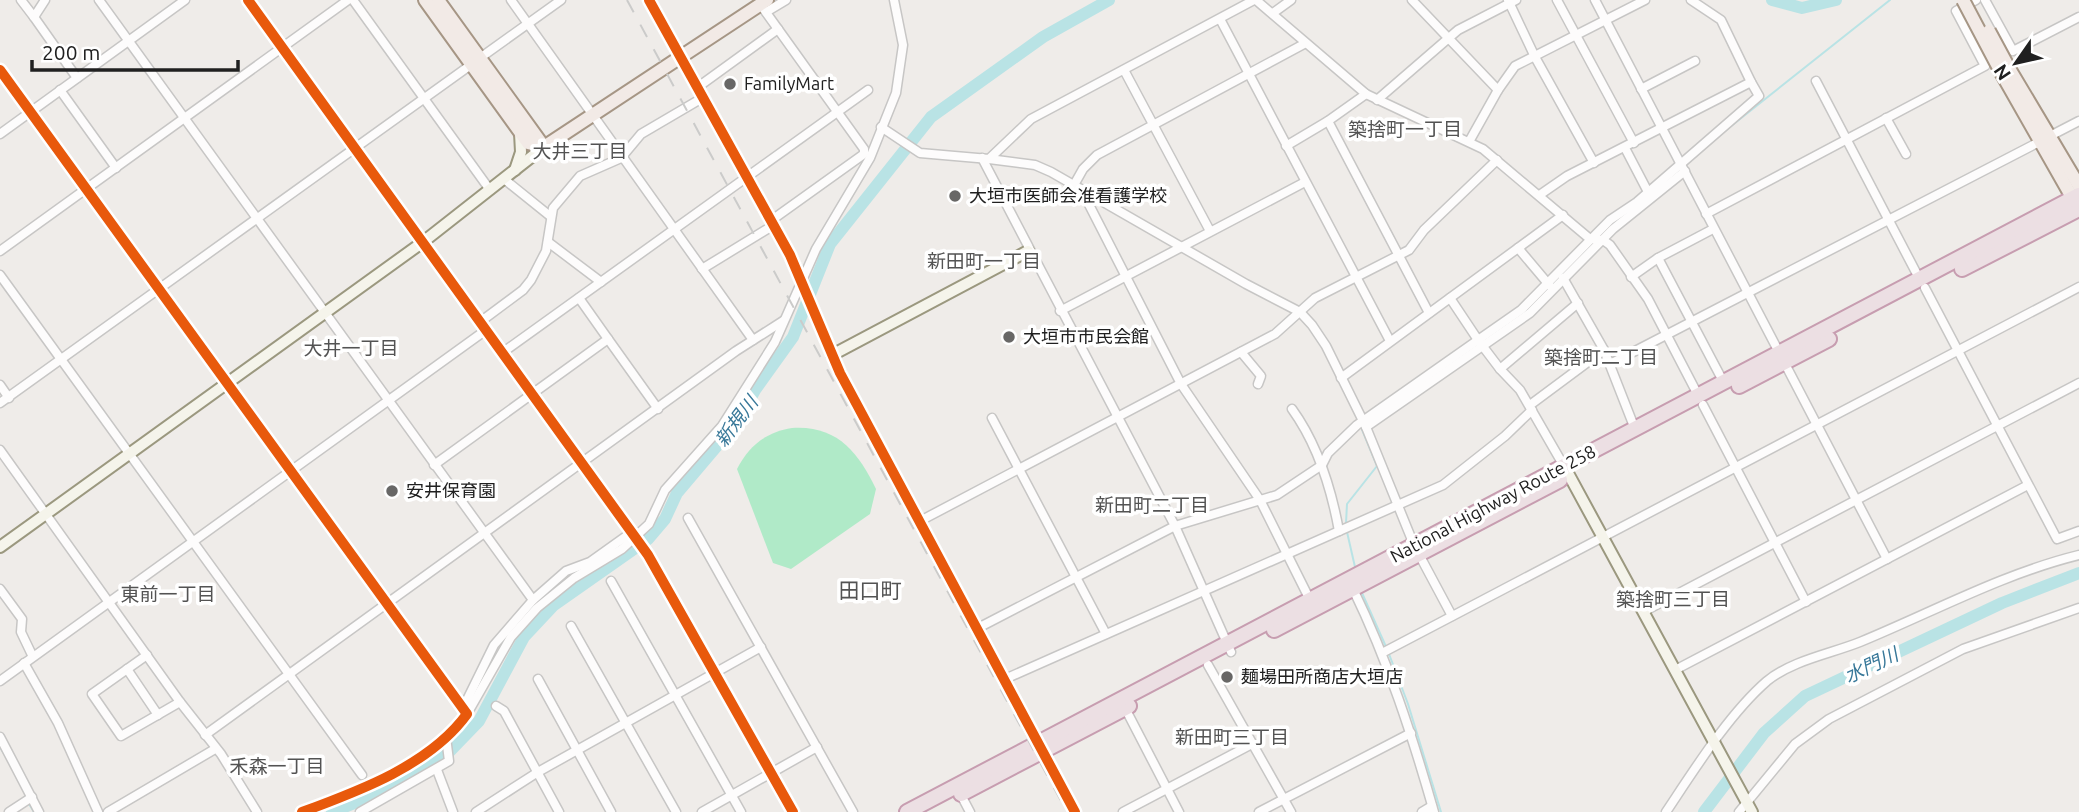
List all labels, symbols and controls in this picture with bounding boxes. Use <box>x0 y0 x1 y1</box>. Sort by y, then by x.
scale bar <box>32 28 238 72</box>
north arrow <box>1981 28 2051 98</box>
text: 200 m <box>42 40 100 64</box>
text: N <box>1989 60 2015 85</box>
place label: FamilyMart <box>744 73 834 93</box>
marker: FamilyMart <box>722 76 738 92</box>
district label: 築捨町一丁目 <box>1348 118 1462 140</box>
district label: 大井三丁目 <box>532 140 628 162</box>
place label: 大垣市医師会准看護学校 <box>969 185 1167 205</box>
marker: 大垣市医師会准看護学校 <box>947 188 963 204</box>
district label: 新田町一丁目 <box>927 250 1041 272</box>
place label: 大垣市市民会館 <box>1023 326 1149 346</box>
marker: 大垣市市民会館 <box>1001 329 1017 345</box>
district label: 大井一丁目 <box>303 337 399 359</box>
district label: 築捨町二丁目 <box>1544 346 1658 368</box>
water label: 新規川 <box>710 390 763 450</box>
street label: National Highway Route 258 <box>1387 440 1599 566</box>
place label: 安井保育園 <box>406 480 496 500</box>
marker: 安井保育園 <box>384 483 400 499</box>
district label: 新田町二丁目 <box>1095 494 1209 516</box>
district label: 田口町 <box>839 578 902 602</box>
district label: 東前一丁目 <box>120 583 216 605</box>
district label: 築捨町三丁目 <box>1616 588 1730 610</box>
water label: 水門川 <box>1841 642 1903 687</box>
place label: 麺場田所商店大垣店 <box>1241 666 1403 686</box>
marker: 麺場田所商店大垣店 <box>1219 669 1235 685</box>
district label: 新田町三丁目 <box>1175 726 1289 748</box>
district label: 禾森一丁目 <box>229 755 325 777</box>

